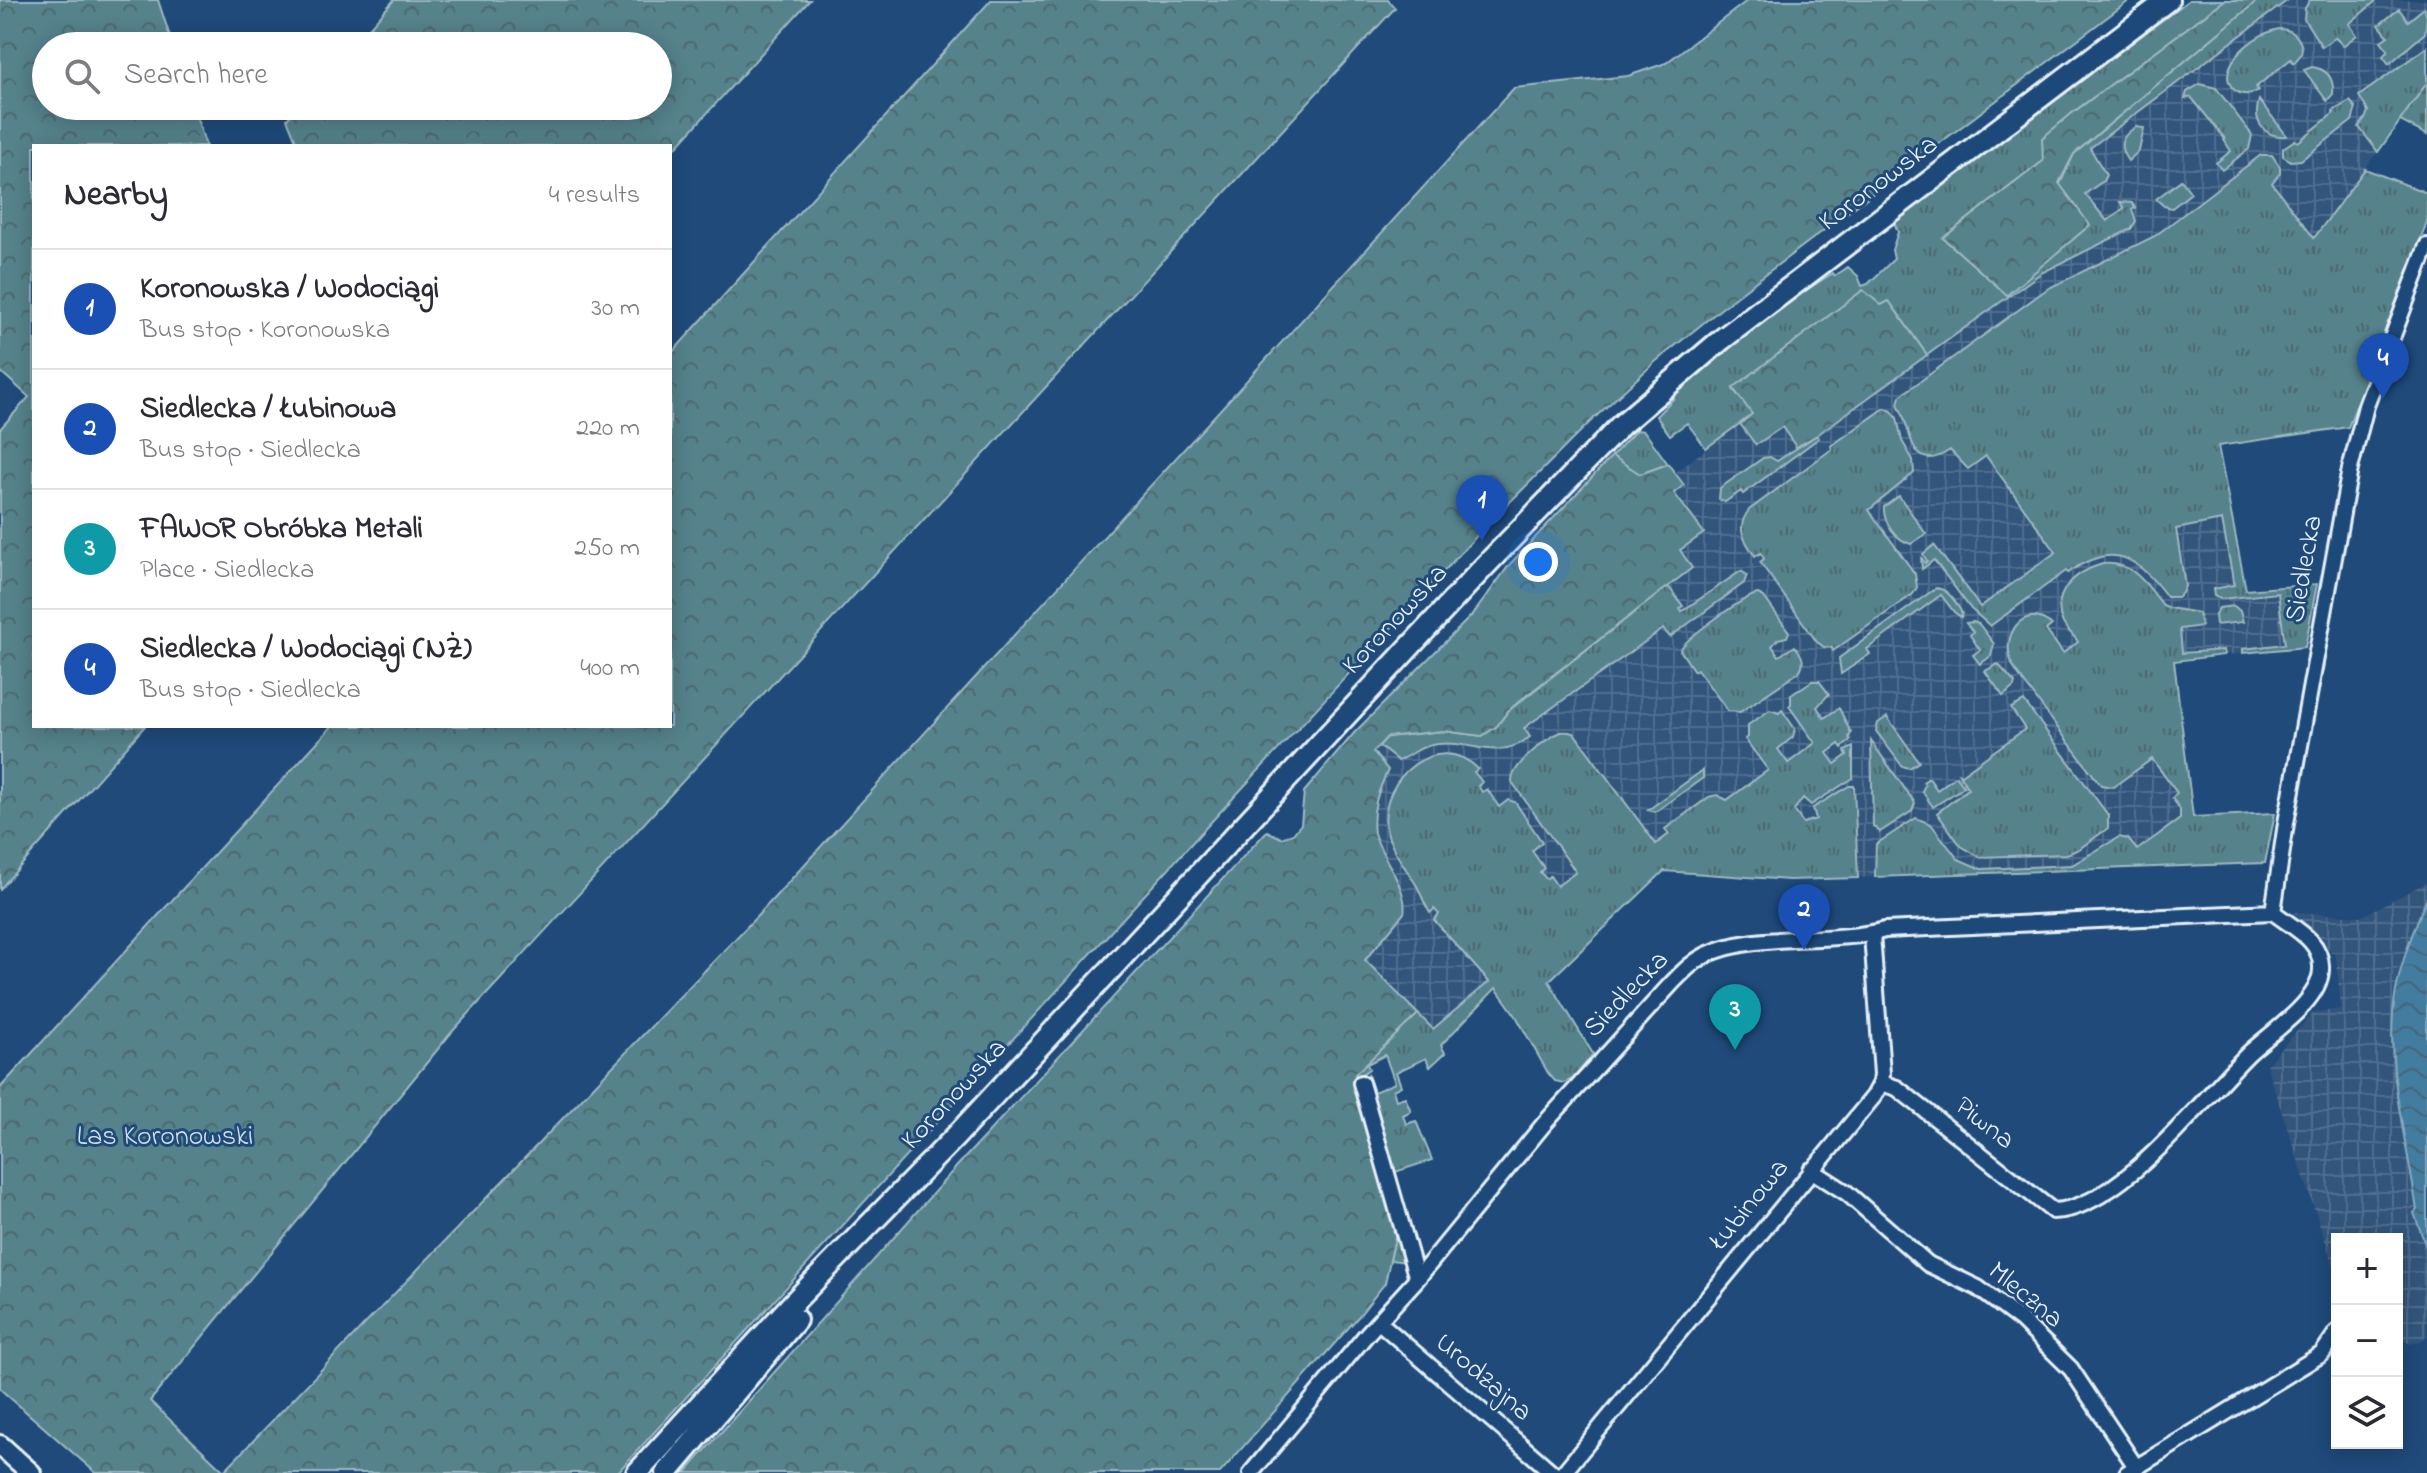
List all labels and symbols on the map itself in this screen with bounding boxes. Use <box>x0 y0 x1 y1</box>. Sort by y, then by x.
street label: Koronowska <box>1811 126 1947 242</box>
pin: 4 <box>2357 333 2409 399</box>
pin: 1 <box>1456 475 1508 541</box>
street label: Siedlecka <box>2275 512 2335 626</box>
your location <box>1518 542 1558 582</box>
street label: Koronowska <box>1333 555 1459 685</box>
pin: 2 <box>1778 884 1830 950</box>
street label: Siedlecka <box>1575 942 1679 1048</box>
pin: 3 <box>1709 984 1761 1050</box>
street label: Koronowska <box>892 1030 1018 1160</box>
street label: Piwna <box>1945 1087 2023 1161</box>
park label: Las Koronowski <box>77 1117 253 1158</box>
street label: Łubinowa <box>1699 1150 1800 1261</box>
street label: Mleczna <box>1978 1253 2072 1339</box>
street label: Urodzajna <box>1425 1324 1541 1432</box>

